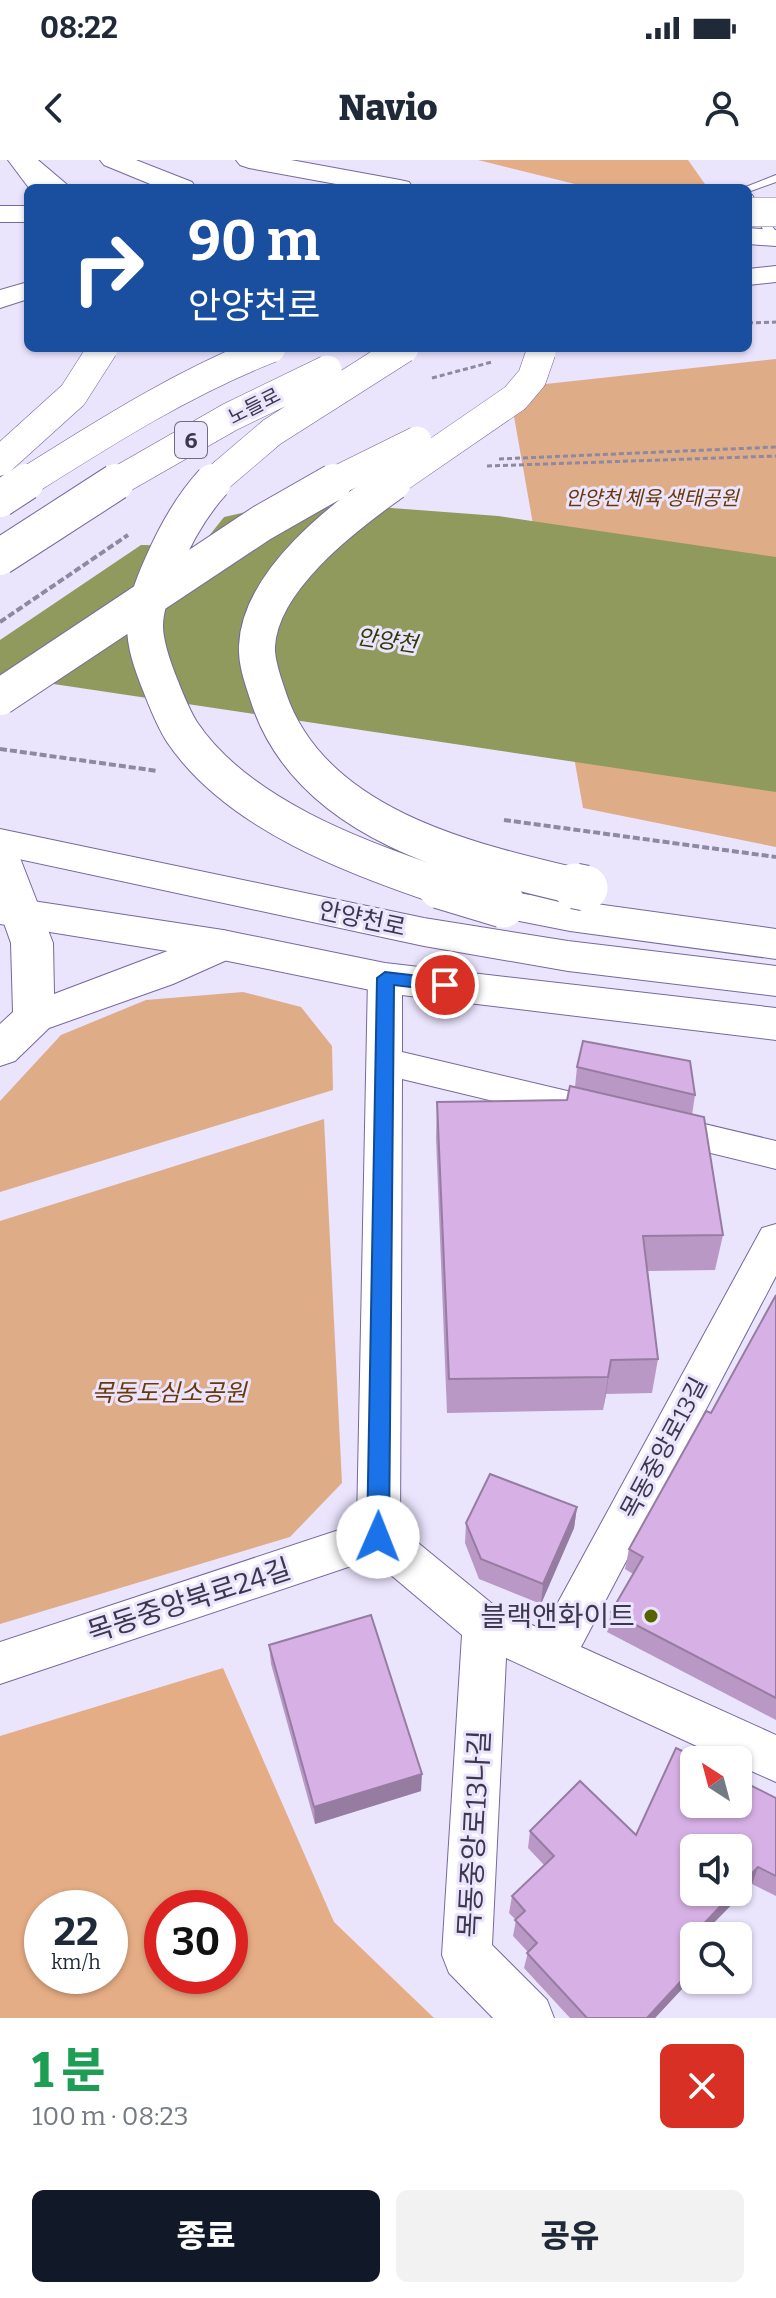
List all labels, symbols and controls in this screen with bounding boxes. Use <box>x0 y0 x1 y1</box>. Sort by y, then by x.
text: 08:22 <box>40 10 118 46</box>
icon: back <box>32 86 76 130</box>
text: Navio <box>339 86 438 130</box>
icon: person <box>700 86 744 130</box>
text: 90 m <box>188 208 320 275</box>
icon: right <box>56 216 160 320</box>
text: 안양천로 <box>188 284 320 328</box>
street label: 노들로 <box>224 383 284 429</box>
road number: 6 <box>175 422 207 458</box>
park label: 안양천 체육 생태공원 <box>565 486 740 510</box>
water label: 안양천 <box>355 623 422 658</box>
street label: 안양천로 <box>316 896 408 942</box>
pin <box>411 951 479 1019</box>
icon: arrive <box>423 963 467 1007</box>
street label: 목동중앙로13길 <box>615 1373 713 1523</box>
park label: 목동도심소공원 <box>92 1379 248 1407</box>
position arrow <box>336 1495 420 1579</box>
street label: 목동중앙북로24길 <box>83 1552 295 1649</box>
place label: 블랙앤화이트 <box>480 1600 635 1633</box>
marker: 블랙앤화이트 <box>642 1607 660 1625</box>
street label: 목동중앙로13나길 <box>453 1729 496 1939</box>
north arrow <box>680 1746 752 1818</box>
map controls <box>680 1746 752 1994</box>
button: sound <box>680 1834 752 1906</box>
speed limit sign: 30 <box>144 1890 248 1994</box>
text: 22 <box>53 1908 99 1956</box>
button: search <box>680 1922 752 1994</box>
text: km/h <box>51 1950 101 1974</box>
text: 1 분 <box>32 2042 106 2100</box>
button: close <box>660 2044 744 2128</box>
text: 100 m · 08:23 <box>32 2101 189 2132</box>
button: 종료 <box>32 2190 380 2282</box>
button: 공유 <box>396 2190 744 2282</box>

